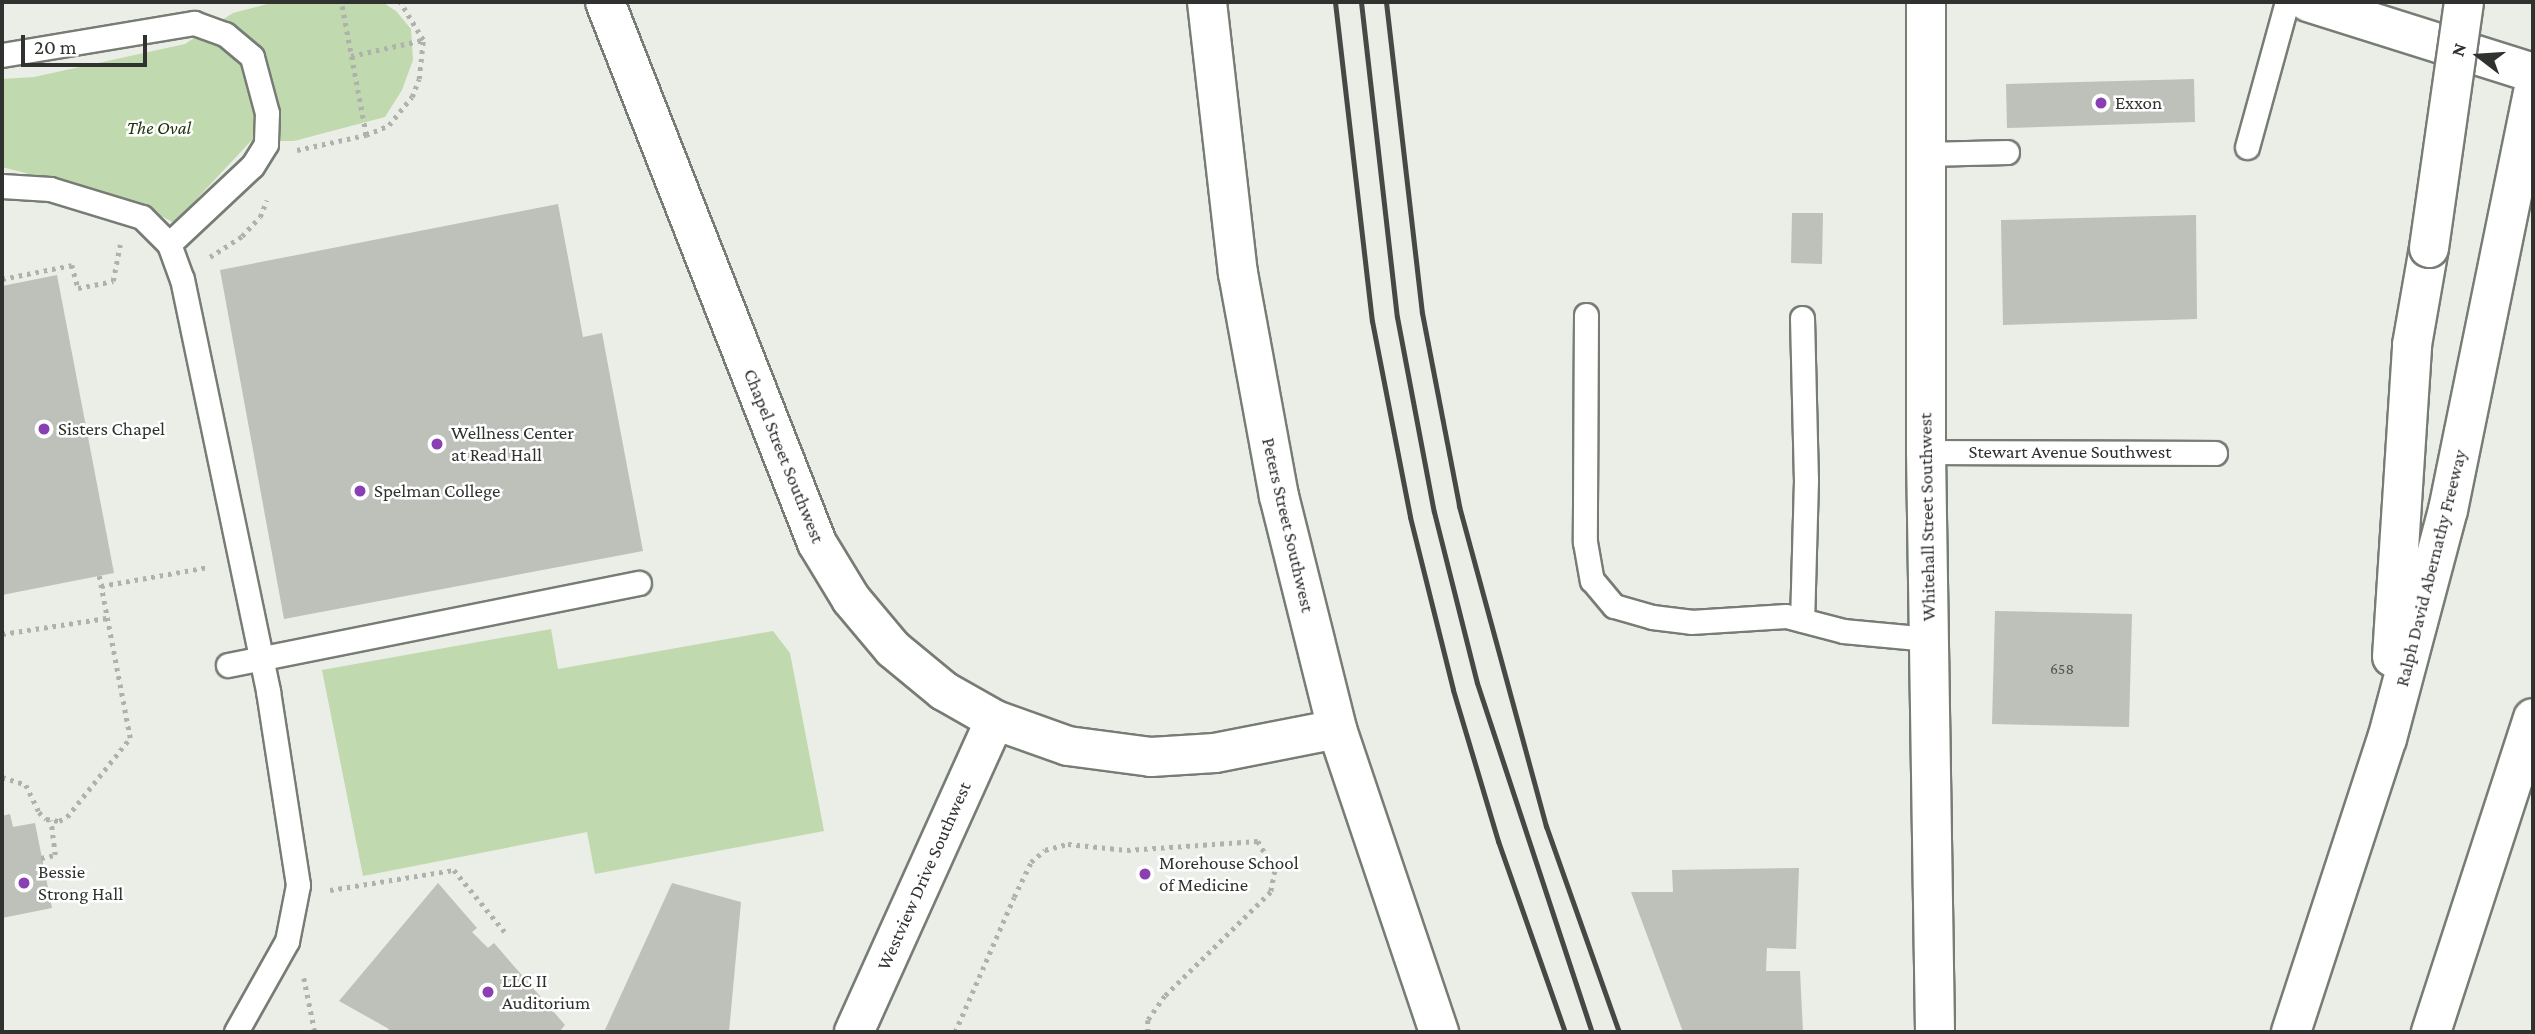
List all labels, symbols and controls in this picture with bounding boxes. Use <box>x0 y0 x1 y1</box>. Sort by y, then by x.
scale bar <box>24 21 150 65</box>
north arrow <box>2444 21 2514 91</box>
text: 20 m <box>34 35 77 59</box>
text: N <box>2447 40 2470 59</box>
place label: Exxon <box>2115 92 2162 114</box>
marker: Exxon <box>2093 95 2109 111</box>
park label: The Oval <box>127 117 191 139</box>
street label: Chapel Street Southwest <box>739 366 829 546</box>
street label: Whitehall Street Southwest <box>1914 413 1940 621</box>
place label: Sisters Chapel <box>58 418 165 440</box>
marker: Sisters Chapel <box>36 421 52 437</box>
place label: Wellness Center at Read Hall <box>451 422 574 466</box>
street label: Peters Street Southwest <box>1257 435 1319 615</box>
marker: Wellness Center at Read Hall <box>429 436 445 452</box>
street label: Stewart Avenue Southwest <box>1969 441 2171 463</box>
street label: Ralph David Abernathy Freeway <box>2390 447 2472 689</box>
place label: Spelman College <box>374 480 500 502</box>
marker: Spelman College <box>352 483 368 499</box>
house number: 658 <box>2050 659 2074 679</box>
street label: Westview Drive Southwest <box>872 778 976 974</box>
place label: Morehouse School of Medicine <box>1159 852 1299 896</box>
place label: Bessie Strong Hall <box>38 861 123 905</box>
marker: Morehouse School of Medicine <box>1137 866 1153 882</box>
marker: Bessie Strong Hall <box>16 875 32 891</box>
place label: LLC II Auditorium <box>502 970 590 1014</box>
marker: LLC II Auditorium <box>480 984 496 1000</box>

